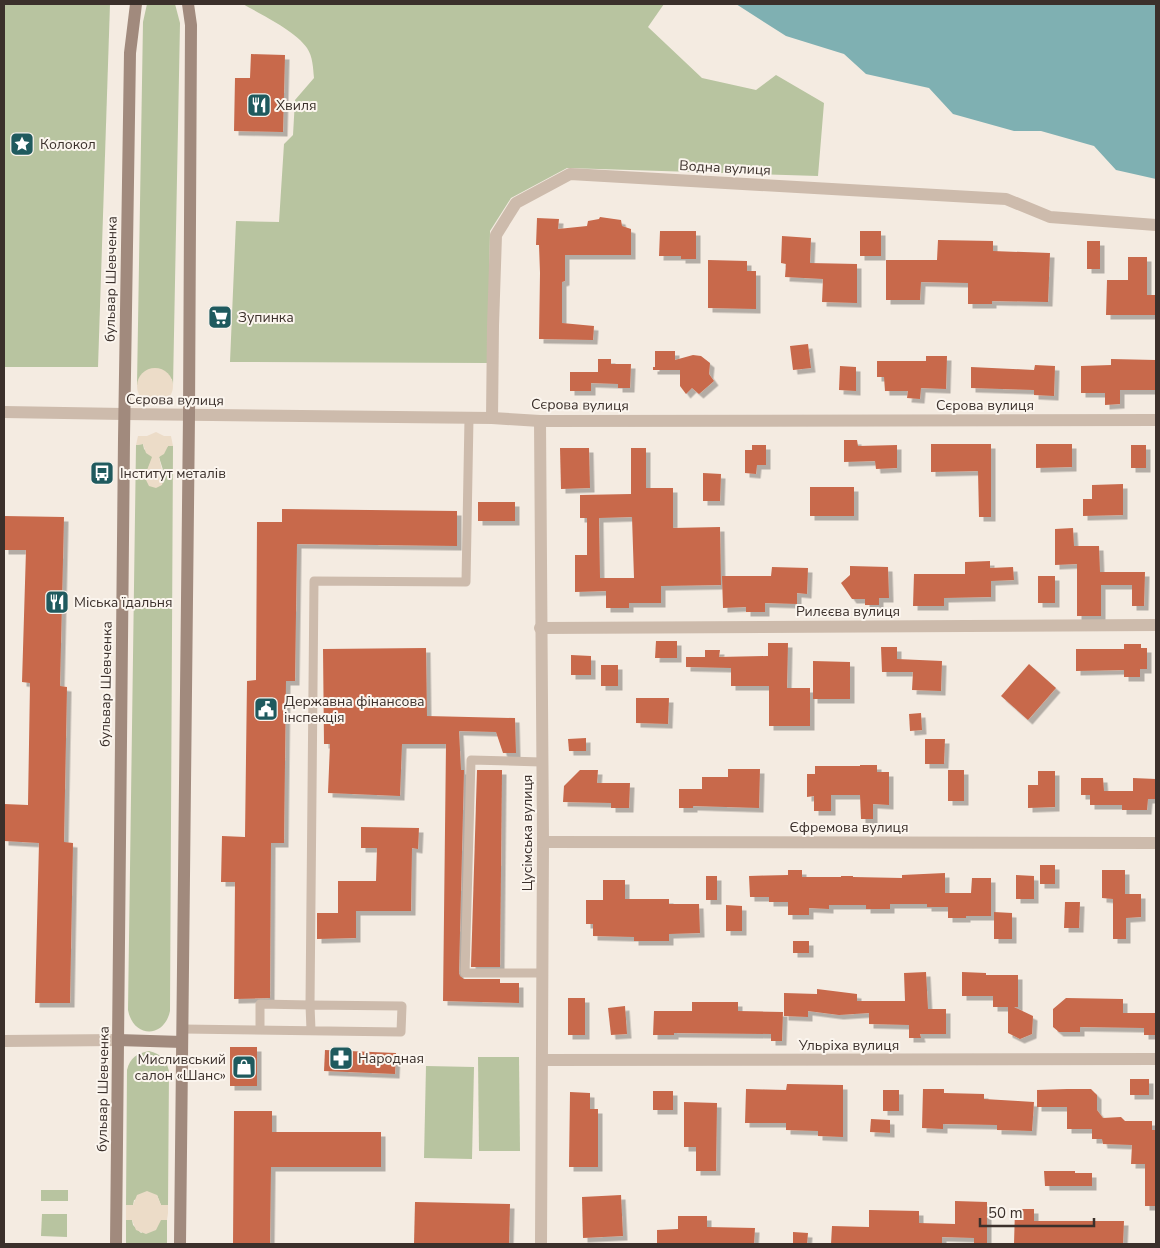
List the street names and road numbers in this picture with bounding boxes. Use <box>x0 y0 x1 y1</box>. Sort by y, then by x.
street label: Водна вулиця <box>679 156 771 180</box>
street label: бульвар Шевченка <box>100 216 122 342</box>
street label: Сєрова вулиця <box>126 390 224 410</box>
street label: Сєрова вулиця <box>531 395 629 415</box>
street label: Сєрова вулиця <box>936 396 1034 415</box>
street label: Рилєєва вулиця <box>796 602 900 621</box>
street label: бульвар Шевченка <box>95 621 117 747</box>
street label: Цусімська вулиця <box>518 775 537 891</box>
street label: Єфремова вулиця <box>789 818 909 837</box>
street label: бульвар Шевченка <box>92 1026 114 1152</box>
street label: Ульріха вулиця <box>798 1036 899 1055</box>

